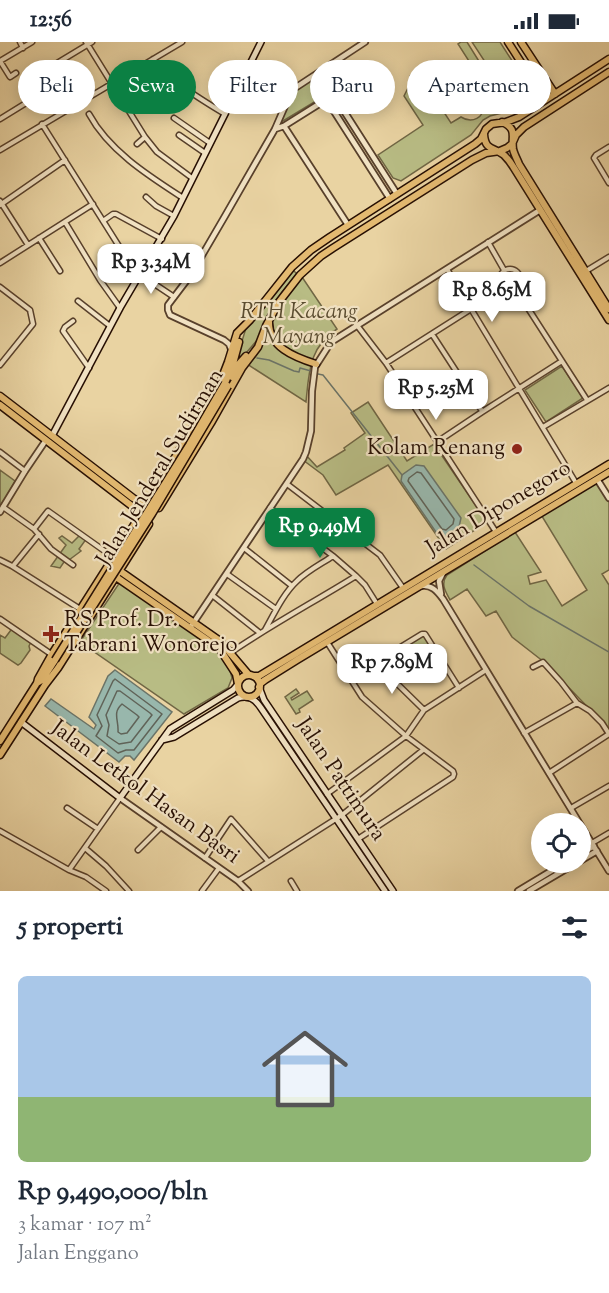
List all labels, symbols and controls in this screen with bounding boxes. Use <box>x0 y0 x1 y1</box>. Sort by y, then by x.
text: 12:56 <box>30 5 72 37</box>
chip: Beli <box>18 60 95 114</box>
chip: Sewa <box>107 60 196 114</box>
chip: Filter <box>208 60 298 114</box>
chip: Baru <box>310 60 395 114</box>
chip: Apartemen <box>407 60 551 114</box>
pin: Rp 3.34M <box>89 244 213 295</box>
text: Rp 3.34M <box>111 249 191 278</box>
pin: Rp 8.65M <box>430 272 554 323</box>
text: Rp 8.65M <box>452 277 532 306</box>
park label: RTH Kacang Mayang <box>240 297 358 354</box>
street label: Jalan Jenderal Sudirman <box>89 363 233 574</box>
pin: Rp 5.25M <box>374 370 498 421</box>
text: Rp 5.25M <box>398 375 474 404</box>
place label: Kolam Renang <box>367 433 505 465</box>
marker: Kolam Renang <box>510 442 524 456</box>
street label: Jalan Diponegoro <box>419 453 578 566</box>
pin: Rp 9.49M <box>258 508 382 559</box>
text: Rp 9.49M <box>279 513 361 542</box>
place label: RS Prof. Dr. Tabrani Wonorejo <box>64 605 237 662</box>
marker: RS Prof. Dr. Tabrani Wonorejo <box>42 625 60 643</box>
pin: Rp 7.89M <box>330 644 454 695</box>
text: Rp 7.89M <box>351 649 433 678</box>
street label: Jalan Pattimura <box>286 711 393 848</box>
street label: Jalan Letkol Hasan Basri <box>43 713 246 873</box>
map controls <box>531 813 591 873</box>
button: locate <box>531 813 591 873</box>
text: 5 properti <box>18 909 123 946</box>
icon: filters <box>558 911 591 944</box>
icon: home <box>251 1015 359 1123</box>
text: Rp 9,490,000/bln <box>18 1174 208 1211</box>
text: 3 kamar · 107 m² <box>18 1211 152 1240</box>
text: Jalan Enggano <box>18 1240 139 1269</box>

